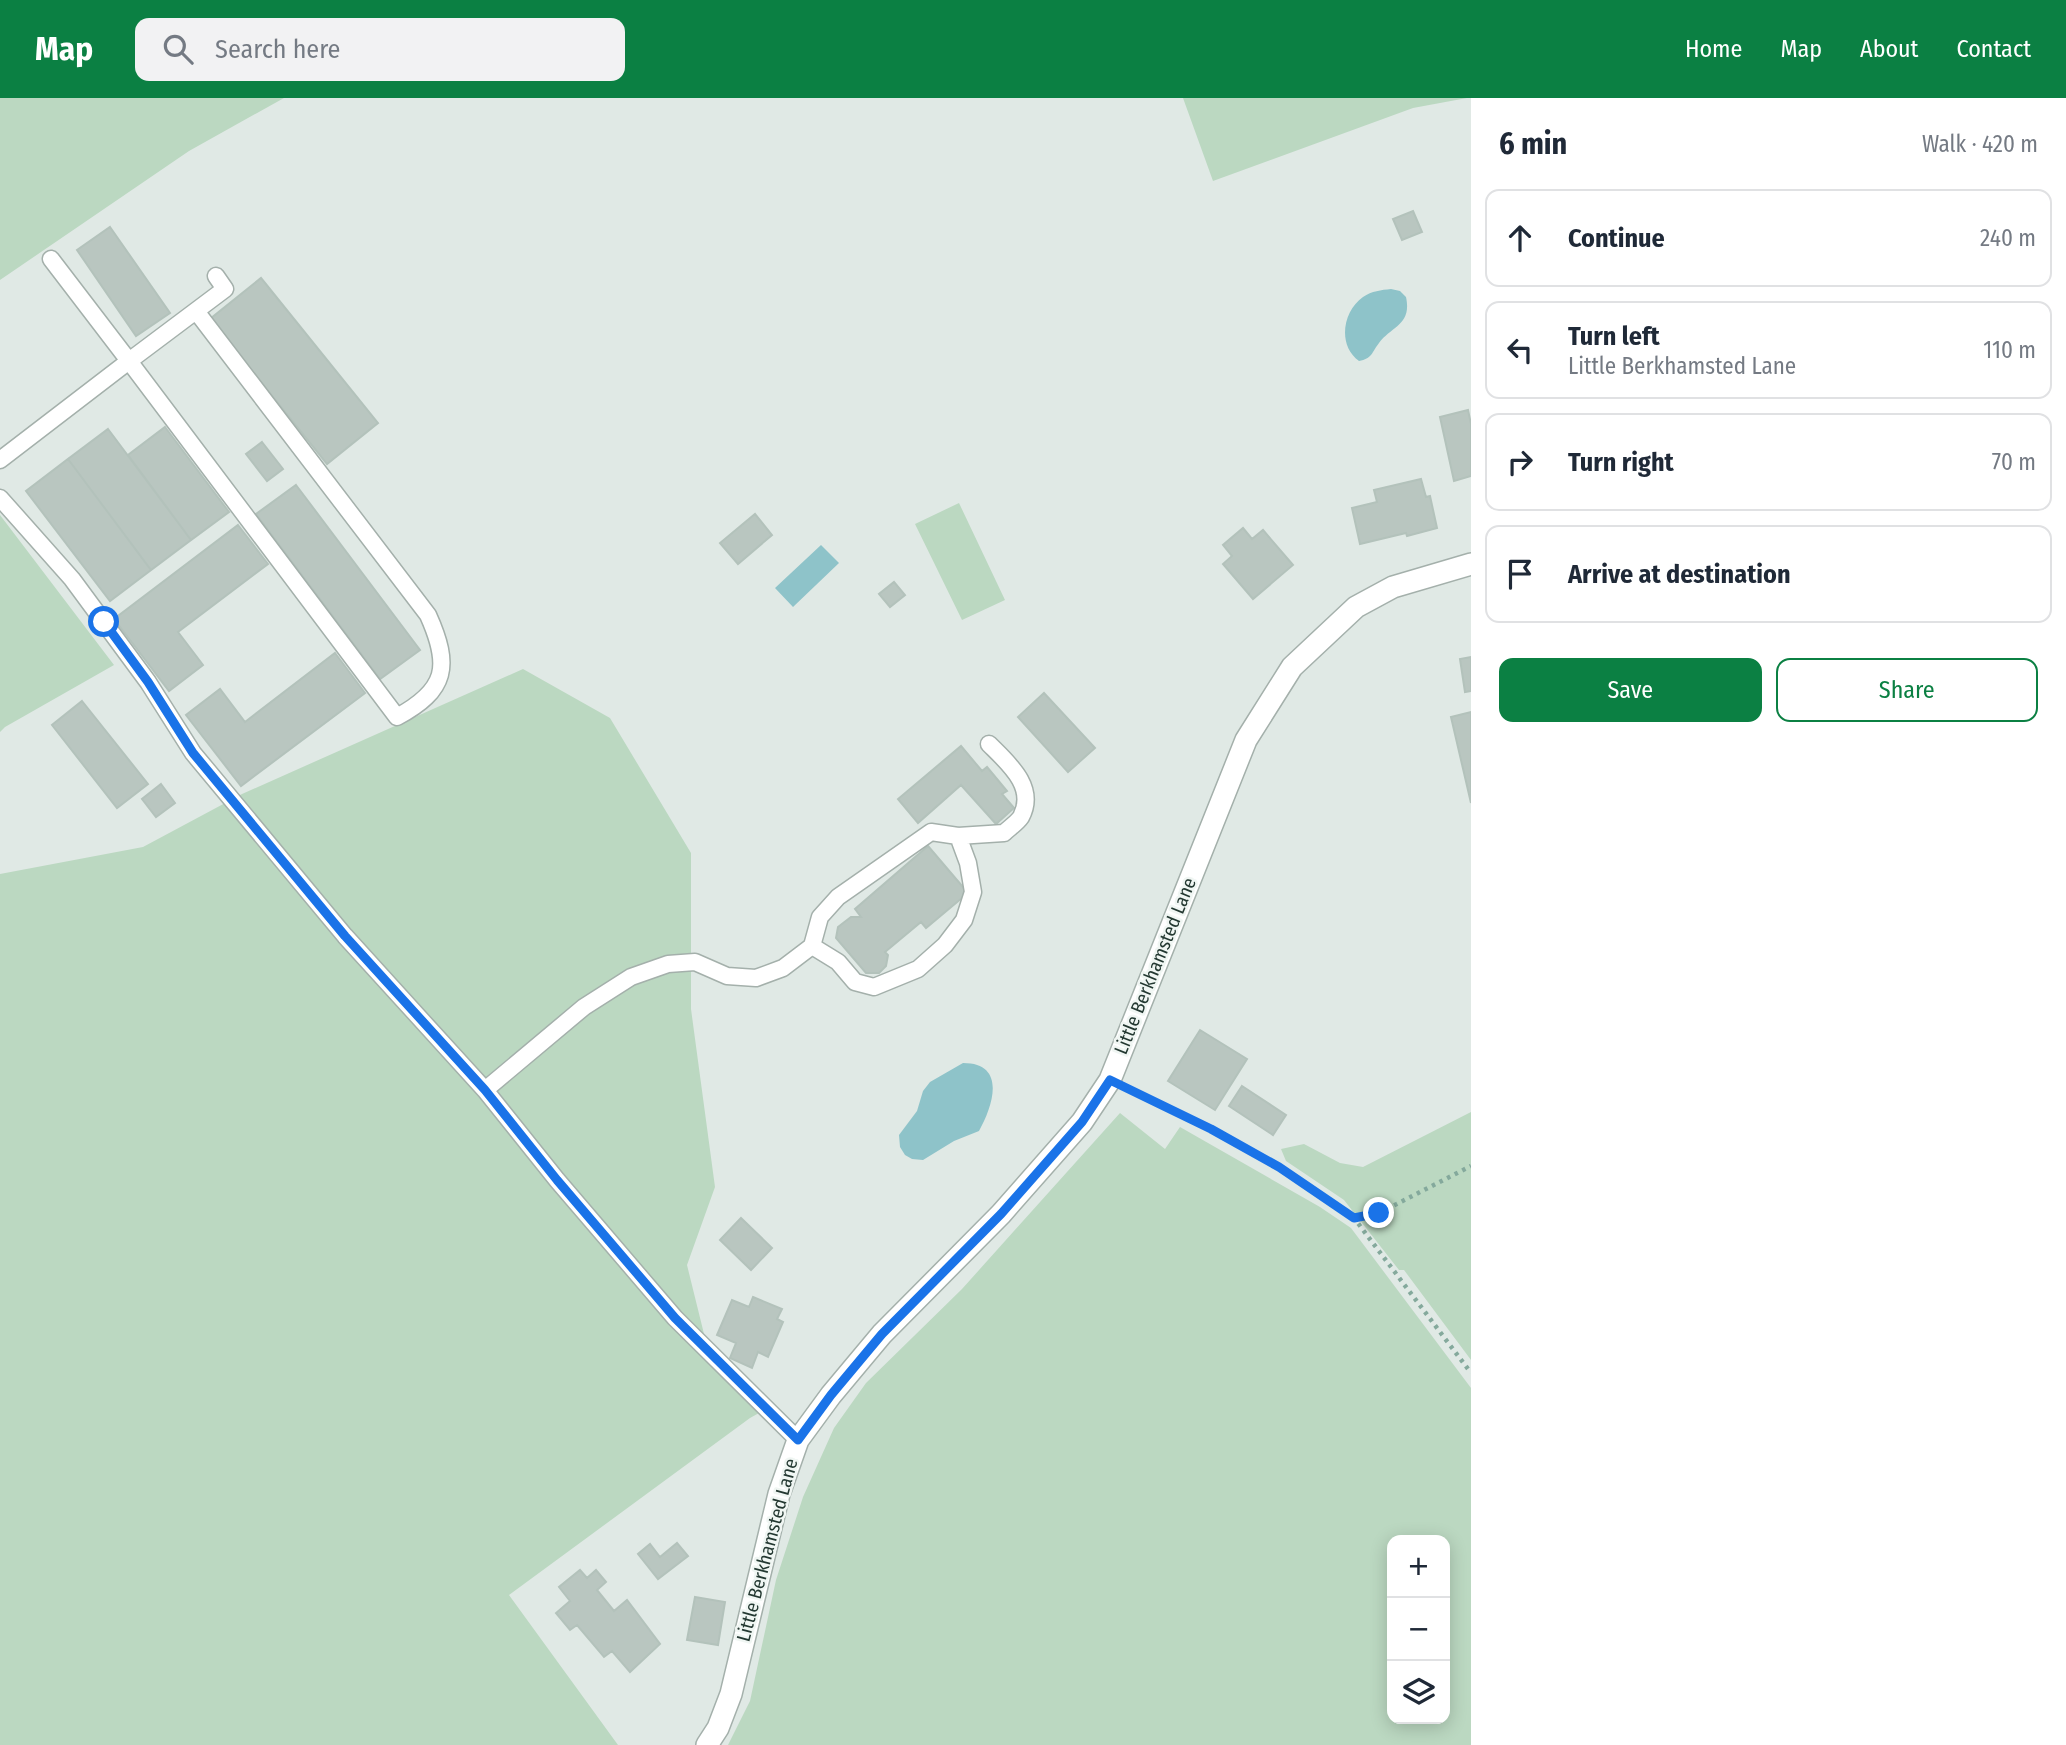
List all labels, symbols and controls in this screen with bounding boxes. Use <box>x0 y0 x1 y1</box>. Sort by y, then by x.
search box <box>135 18 625 81</box>
text: Map <box>35 29 93 69</box>
icon: search <box>159 30 197 68</box>
text: Search here <box>215 34 340 65</box>
text: Home <box>1685 35 1742 63</box>
text: Map <box>1780 35 1822 63</box>
text: About <box>1860 35 1918 63</box>
text: Contact <box>1956 35 2031 63</box>
text: 6 min <box>1499 126 1567 162</box>
text: Walk · 420 m <box>1922 130 2038 158</box>
icon: ahead <box>1501 219 1539 257</box>
text: Continue <box>1568 223 1665 254</box>
text: 240 m <box>1980 224 2036 252</box>
text: Turn left <box>1568 321 1660 352</box>
icon: left <box>1501 331 1539 369</box>
text: 110 m <box>1983 336 2036 364</box>
text: Little Berkhamsted Lane <box>1568 352 1796 380</box>
icon: right <box>1501 443 1539 481</box>
text: Turn right <box>1568 447 1674 478</box>
text: 70 m <box>1992 448 2036 476</box>
icon: arrive <box>1501 555 1539 593</box>
text: Arrive at destination <box>1568 559 1791 590</box>
route start <box>88 606 119 637</box>
button: Save <box>1499 658 1762 722</box>
button: Share <box>1776 658 2038 722</box>
street label: Little Berkhamsted Lane <box>1109 874 1201 1058</box>
route end <box>1363 1197 1394 1228</box>
street label: Little Berkhamsted Lane <box>732 1456 802 1644</box>
map controls <box>1387 1535 1450 1724</box>
button: + <box>1387 1535 1450 1598</box>
button: − <box>1387 1598 1450 1661</box>
button: layers <box>1387 1661 1450 1724</box>

